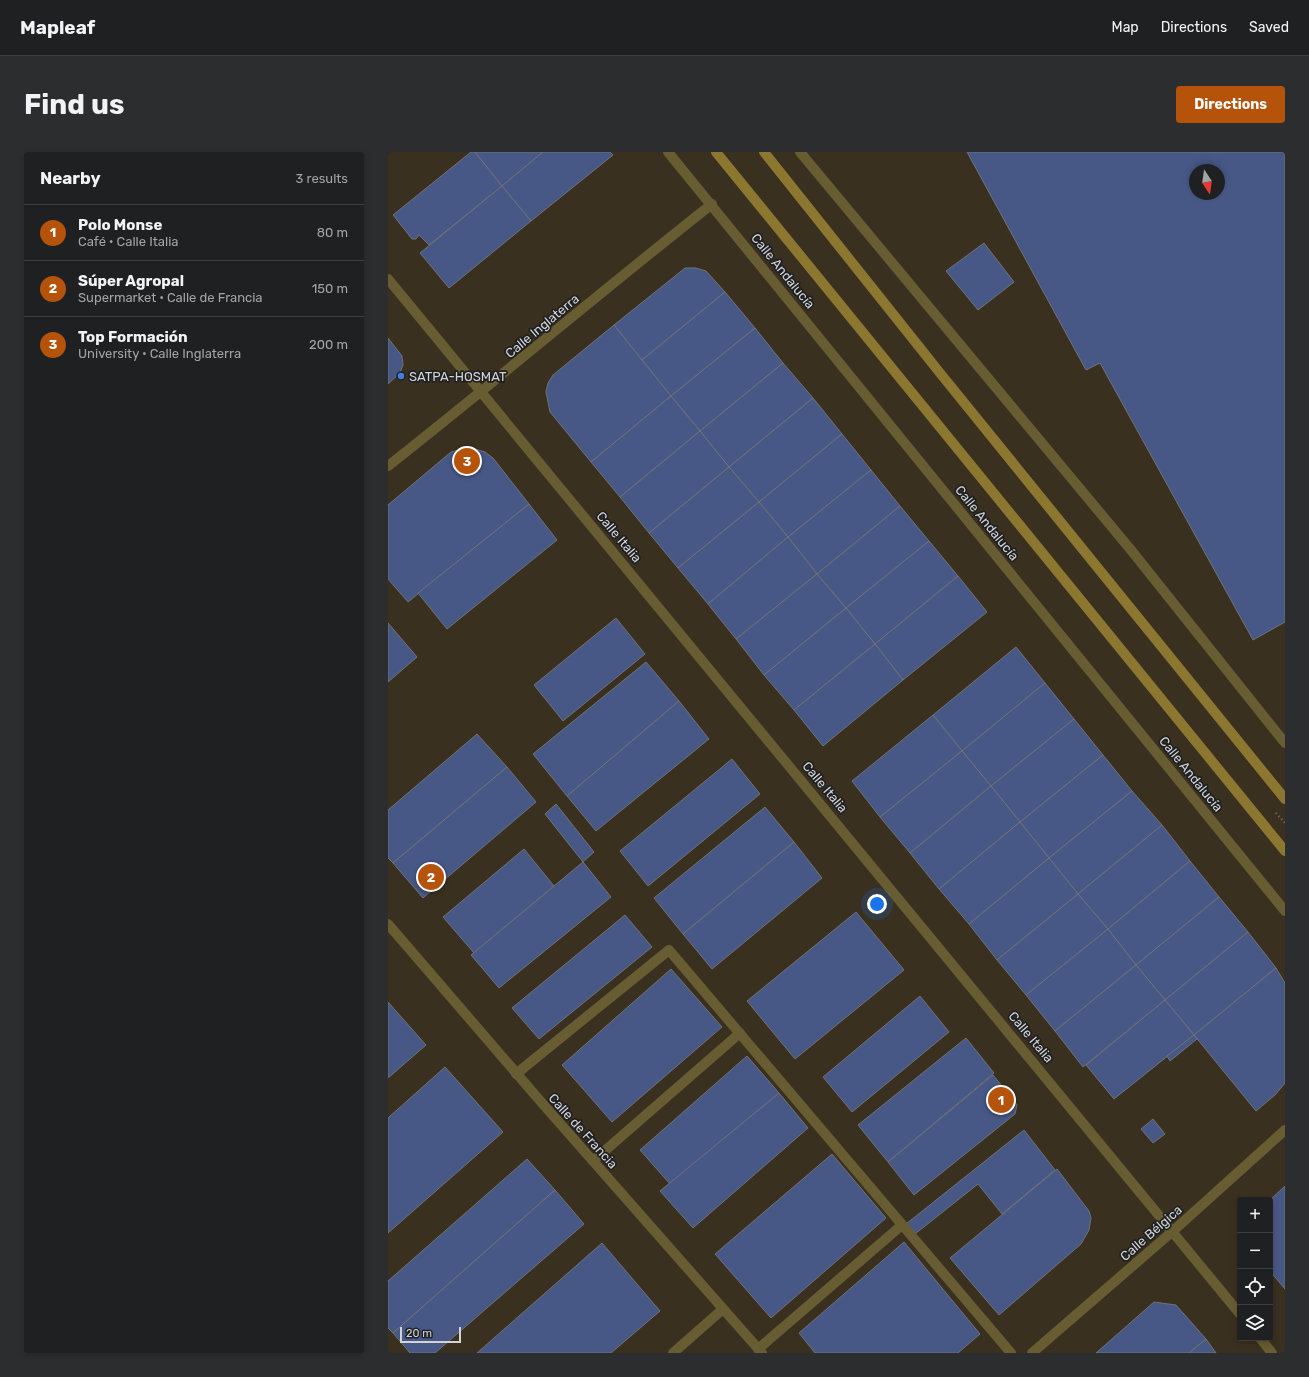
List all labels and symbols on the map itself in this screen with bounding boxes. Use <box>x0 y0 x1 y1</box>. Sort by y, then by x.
north arrow <box>1189 164 1225 200</box>
street label: Calle Andalucía <box>748 230 818 312</box>
street label: Calle Inglaterra <box>502 291 582 362</box>
place label: SATPA-HOSMAT <box>409 369 507 384</box>
marker: SATPA-HOSMAT <box>396 371 406 381</box>
pin: 3 <box>454 446 480 476</box>
street label: Calle Andalucía <box>952 482 1022 564</box>
street label: Calle Italia <box>593 508 645 566</box>
street label: Calle Andalucía <box>1156 733 1226 815</box>
street label: Calle Italia <box>799 758 851 816</box>
pin: 2 <box>418 862 444 892</box>
your location <box>867 894 887 914</box>
street label: Calle Italia <box>1005 1008 1057 1066</box>
pin: 1 <box>988 1085 1014 1115</box>
street label: Calle de Francia <box>545 1090 621 1172</box>
street label: Calle Bélgica <box>1117 1202 1186 1265</box>
scale bar <box>400 1325 461 1344</box>

